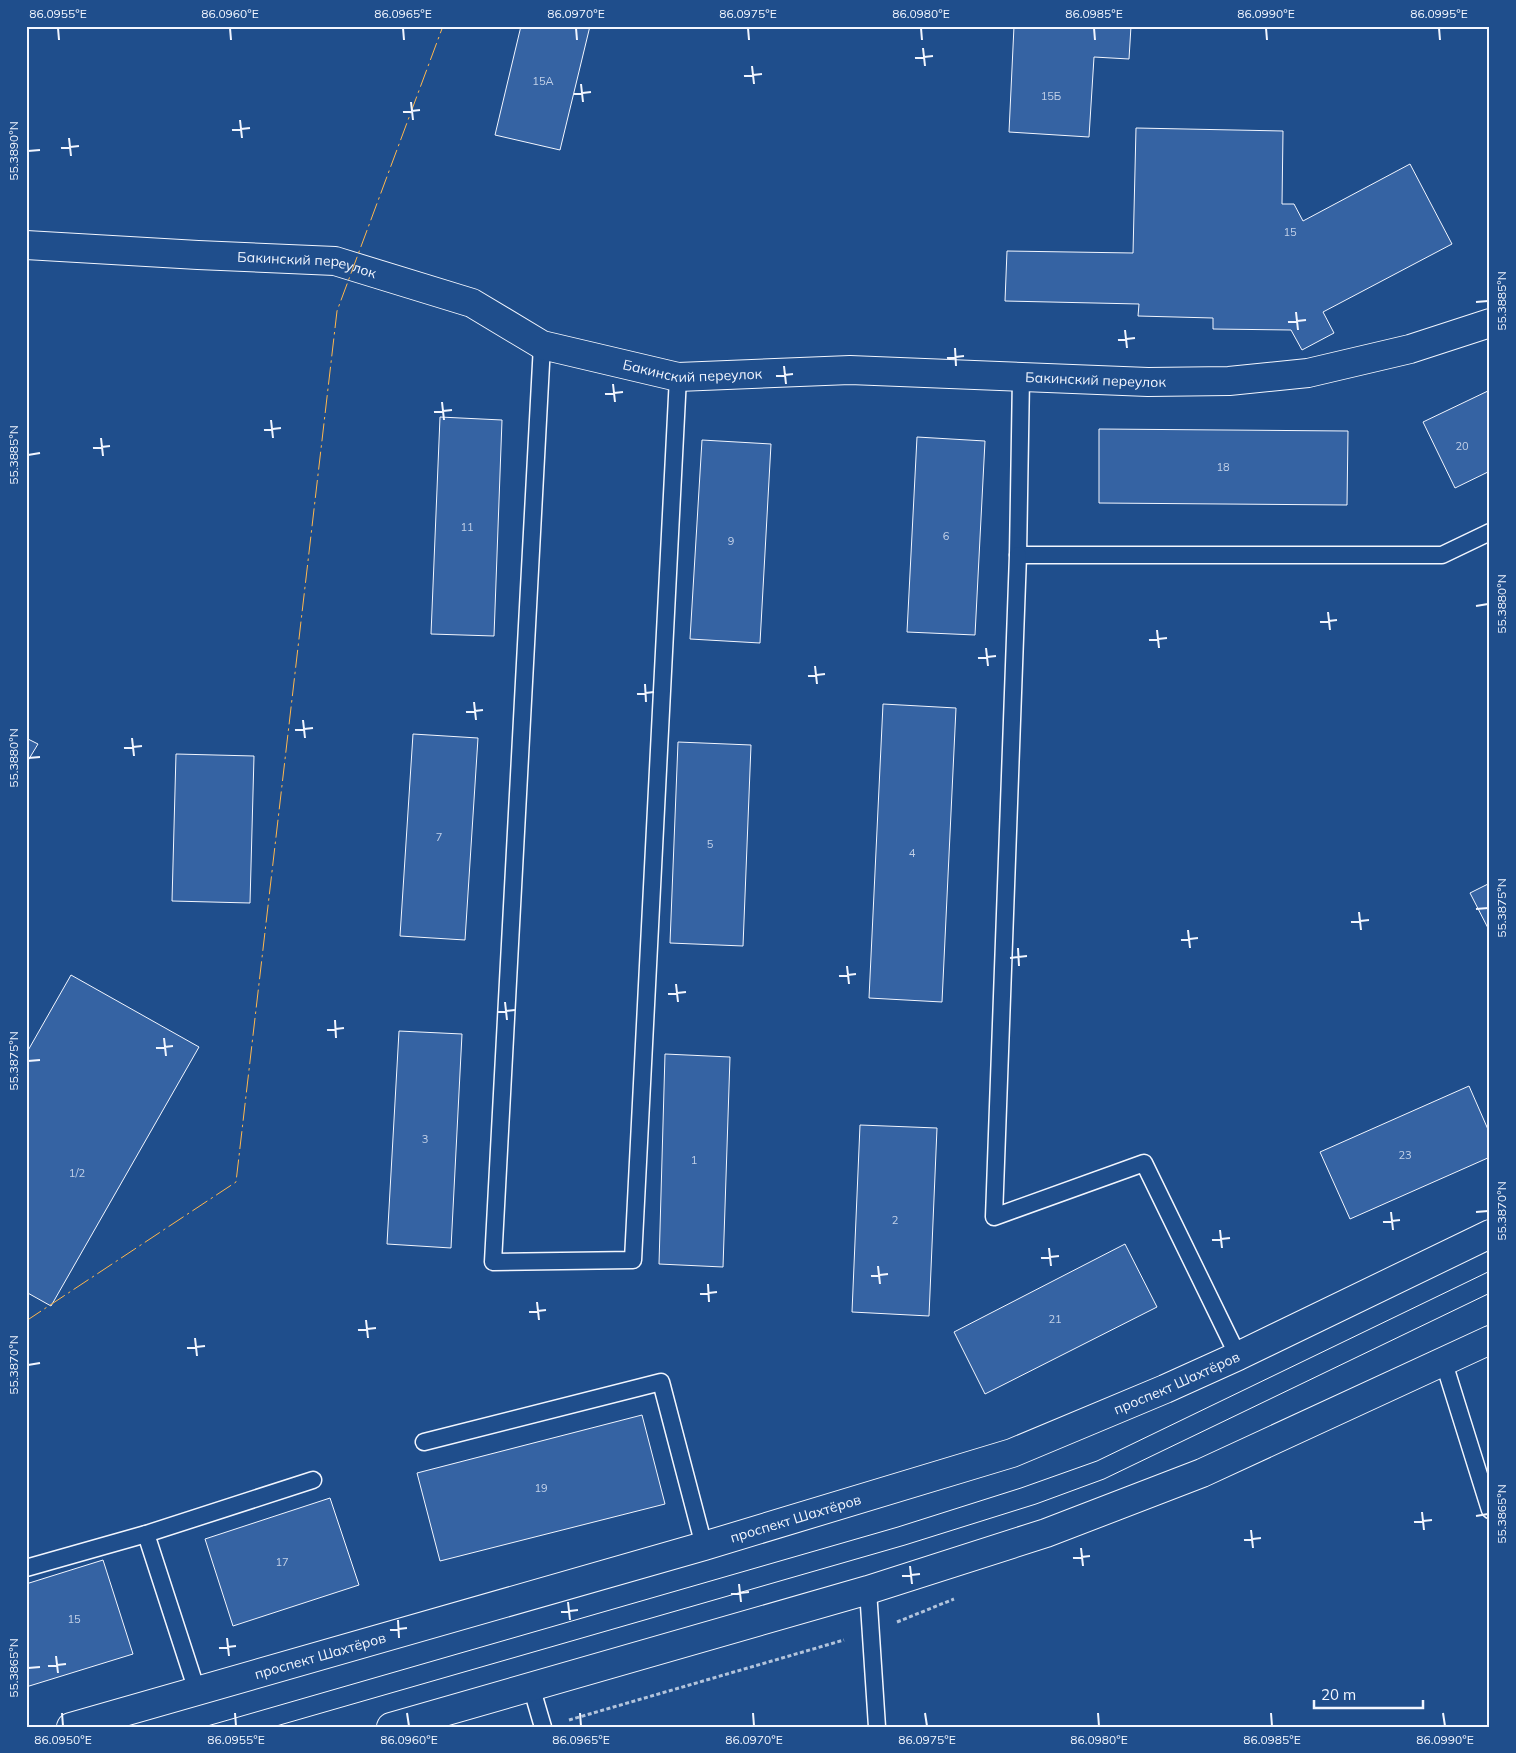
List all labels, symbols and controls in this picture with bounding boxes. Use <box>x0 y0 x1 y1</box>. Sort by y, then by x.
text: 86.0955°E <box>29 6 87 21</box>
text: 86.0960°E <box>201 6 259 21</box>
text: 86.0965°E <box>374 6 432 21</box>
text: 86.0970°E <box>547 6 605 21</box>
text: 86.0975°E <box>719 6 777 21</box>
text: 86.0980°E <box>892 6 950 21</box>
text: 86.0985°E <box>1065 6 1123 21</box>
text: 86.0990°E <box>1237 6 1295 21</box>
text: 86.0995°E <box>1410 6 1468 21</box>
house number: 15А <box>532 74 554 88</box>
house number: 15Б <box>1041 89 1061 103</box>
text: 55.3890°N <box>6 121 21 181</box>
house number: 15 <box>1283 225 1297 239</box>
street label: Бакинский переулок <box>237 248 379 282</box>
text: 55.3885°N <box>1494 271 1509 331</box>
street label: Бакинский переулок <box>621 355 763 386</box>
street label: Бакинский переулок <box>1025 368 1166 391</box>
text: 55.3885°N <box>6 425 21 485</box>
house number: 20 <box>1455 439 1469 453</box>
house number: 18 <box>1216 460 1230 474</box>
house number: 11 <box>460 520 474 534</box>
house number: 6 <box>943 529 950 543</box>
house number: 9 <box>728 534 734 548</box>
text: 55.3880°N <box>1494 574 1509 634</box>
text: 55.3880°N <box>6 728 21 788</box>
house number: 7 <box>436 830 442 844</box>
house number: 5 <box>707 837 714 851</box>
house number: 4 <box>909 846 916 860</box>
text: 55.3875°N <box>1494 878 1509 938</box>
text: 55.3875°N <box>6 1031 21 1091</box>
house number: 3 <box>422 1132 428 1146</box>
house number: 23 <box>1398 1148 1412 1162</box>
house number: 1 <box>691 1153 697 1167</box>
house number: 1/2 <box>69 1166 86 1180</box>
text: 55.3870°N <box>1494 1181 1509 1241</box>
house number: 2 <box>892 1213 899 1227</box>
house number: 21 <box>1048 1312 1062 1326</box>
text: 55.3870°N <box>6 1335 21 1395</box>
street label: проспект Шахтёров <box>1111 1347 1243 1418</box>
house number: 19 <box>534 1481 548 1495</box>
text: 55.3865°N <box>1494 1484 1509 1544</box>
street label: проспект Шахтёров <box>728 1490 863 1547</box>
house number: 17 <box>275 1555 289 1569</box>
house number: 15 <box>67 1612 81 1626</box>
street label: проспект Шахтёров <box>252 1628 388 1683</box>
text: 55.3865°N <box>6 1638 21 1698</box>
scale bar <box>1314 1678 1422 1710</box>
text: 20 m <box>1321 1685 1356 1704</box>
text: 86.0950°E <box>34 1732 92 1747</box>
text: 86.0955°E <box>207 1732 265 1747</box>
text: 86.0960°E <box>380 1732 438 1747</box>
text: 86.0965°E <box>552 1732 610 1747</box>
text: 86.0970°E <box>725 1732 783 1747</box>
text: 86.0975°E <box>898 1732 956 1747</box>
text: 86.0980°E <box>1070 1732 1128 1747</box>
text: 86.0985°E <box>1243 1732 1301 1747</box>
text: 86.0990°E <box>1416 1732 1474 1747</box>

